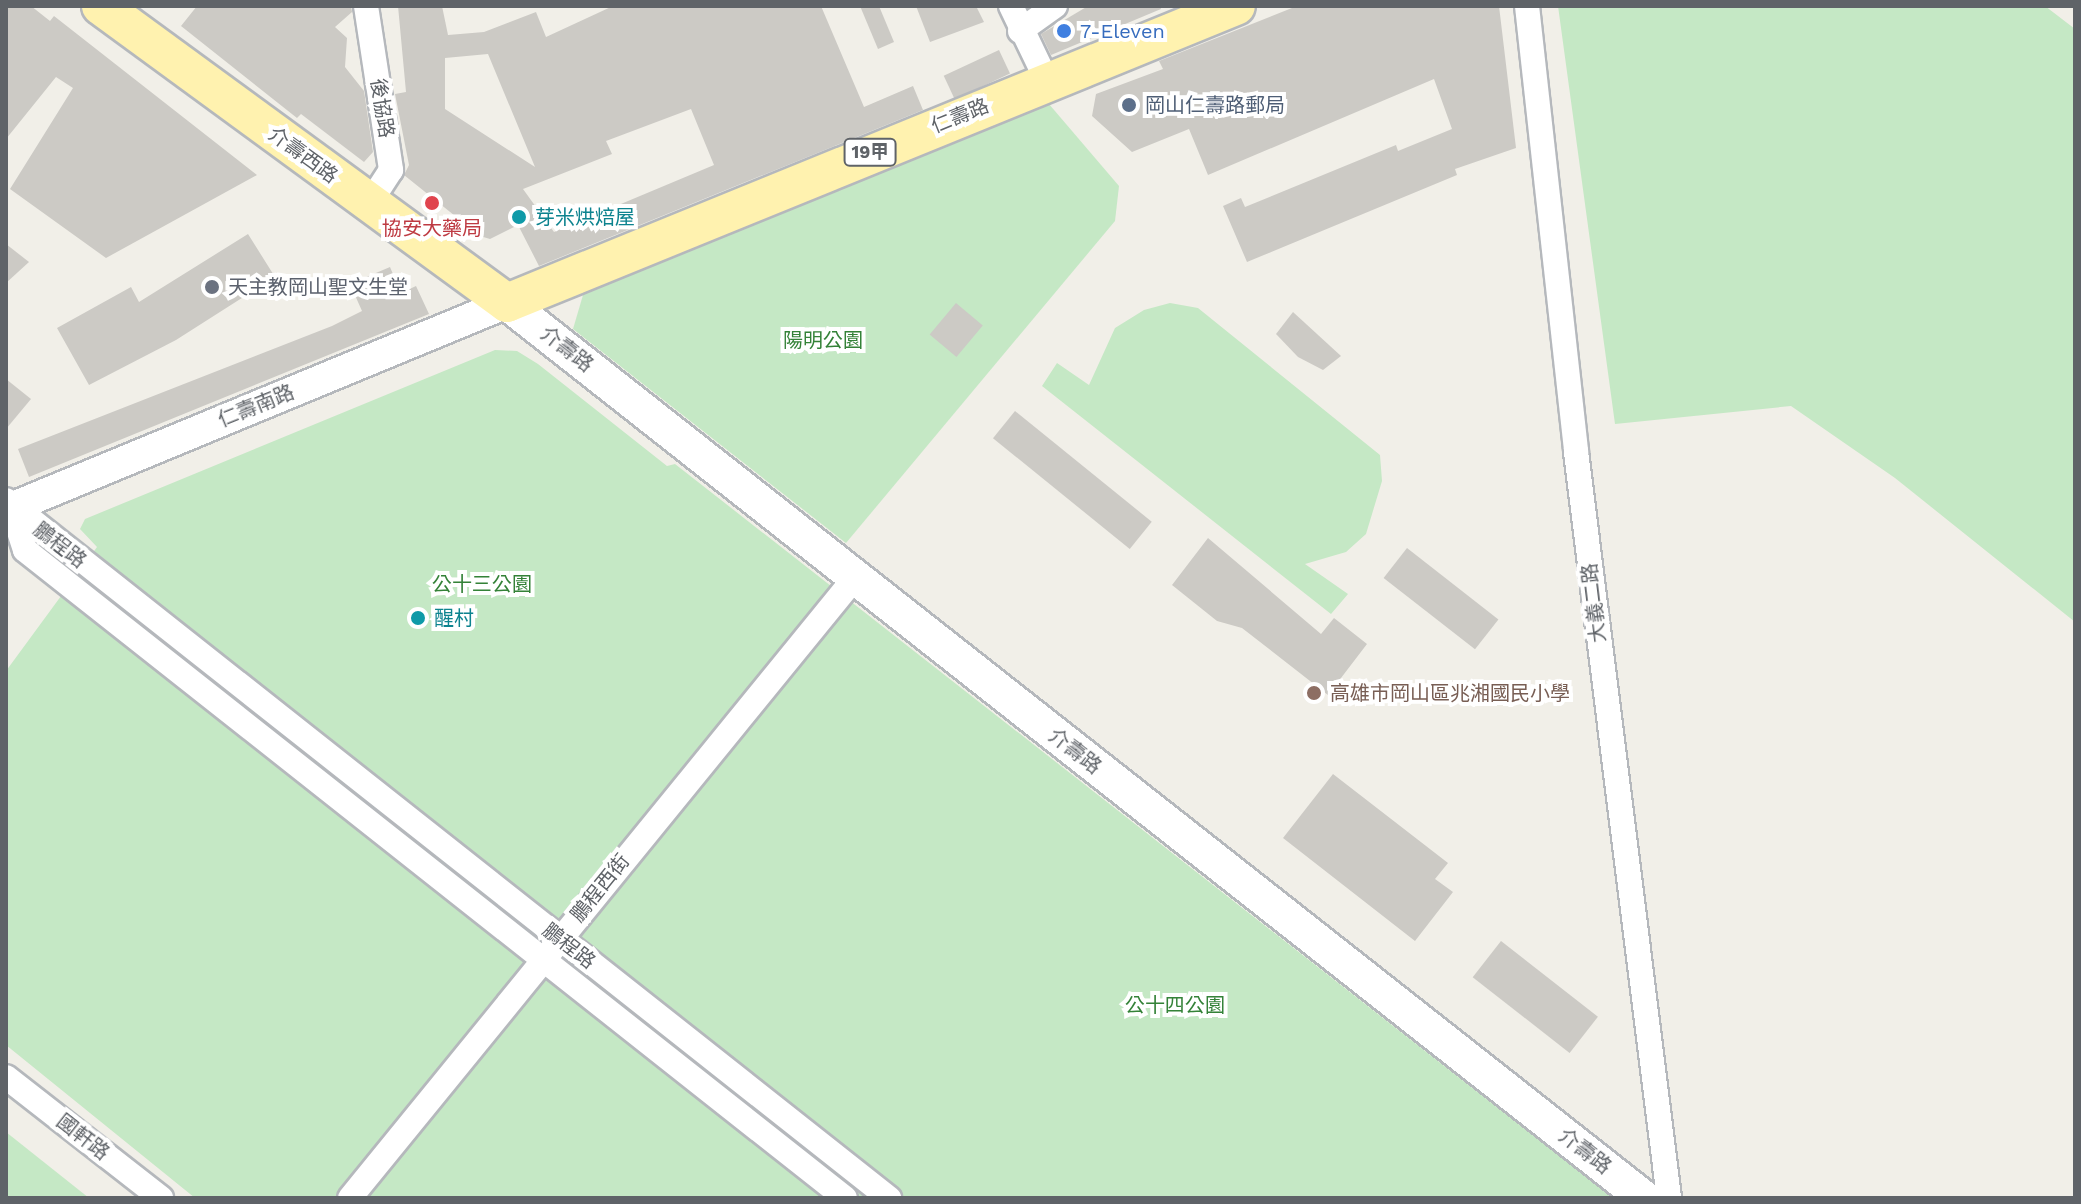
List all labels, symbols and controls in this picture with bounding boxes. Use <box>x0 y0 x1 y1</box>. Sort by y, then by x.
place label: 7-Eleven <box>1080 19 1165 43</box>
marker: 7-Eleven <box>1055 22 1073 40</box>
street label: 後協路 <box>365 76 399 140</box>
place label: 岡山仁壽路郵局 <box>1145 93 1285 117</box>
street label: 仁壽路 <box>928 94 992 138</box>
marker: 岡山仁壽路郵局 <box>1120 96 1138 114</box>
street label: 介壽西路 <box>264 122 342 188</box>
road number: 19甲 <box>842 138 898 166</box>
marker: 協安大藥局 <box>423 194 441 212</box>
place label: 芽米烘焙屋 <box>535 205 635 229</box>
marker: 芽米烘焙屋 <box>510 208 528 226</box>
place label: 協安大藥局 <box>382 216 482 240</box>
place label: 天主教岡山聖文生堂 <box>228 275 408 299</box>
marker: 天主教岡山聖文生堂 <box>203 278 221 296</box>
street label: 介壽路 <box>536 321 598 377</box>
park label: 陽明公園 <box>783 328 863 352</box>
street label: 仁壽南路 <box>214 380 298 432</box>
street label: 鵬程路 <box>29 517 91 573</box>
street label: 大義二路 <box>1577 562 1611 644</box>
park label: 公十三公園 <box>432 572 532 596</box>
place label: 醒村 <box>434 606 474 630</box>
marker: 醒村 <box>409 609 427 627</box>
place label: 高雄市岡山區兆湘國民小學 <box>1330 681 1570 705</box>
marker: 高雄市岡山區兆湘國民小學 <box>1305 684 1323 702</box>
street label: 介壽路 <box>1044 723 1106 779</box>
street label: 鵬程西街 <box>566 849 634 927</box>
street label: 鵬程路 <box>538 918 600 974</box>
park label: 公十四公園 <box>1125 993 1225 1017</box>
street label: 國軒路 <box>52 1109 114 1165</box>
street label: 介壽路 <box>1554 1123 1616 1179</box>

